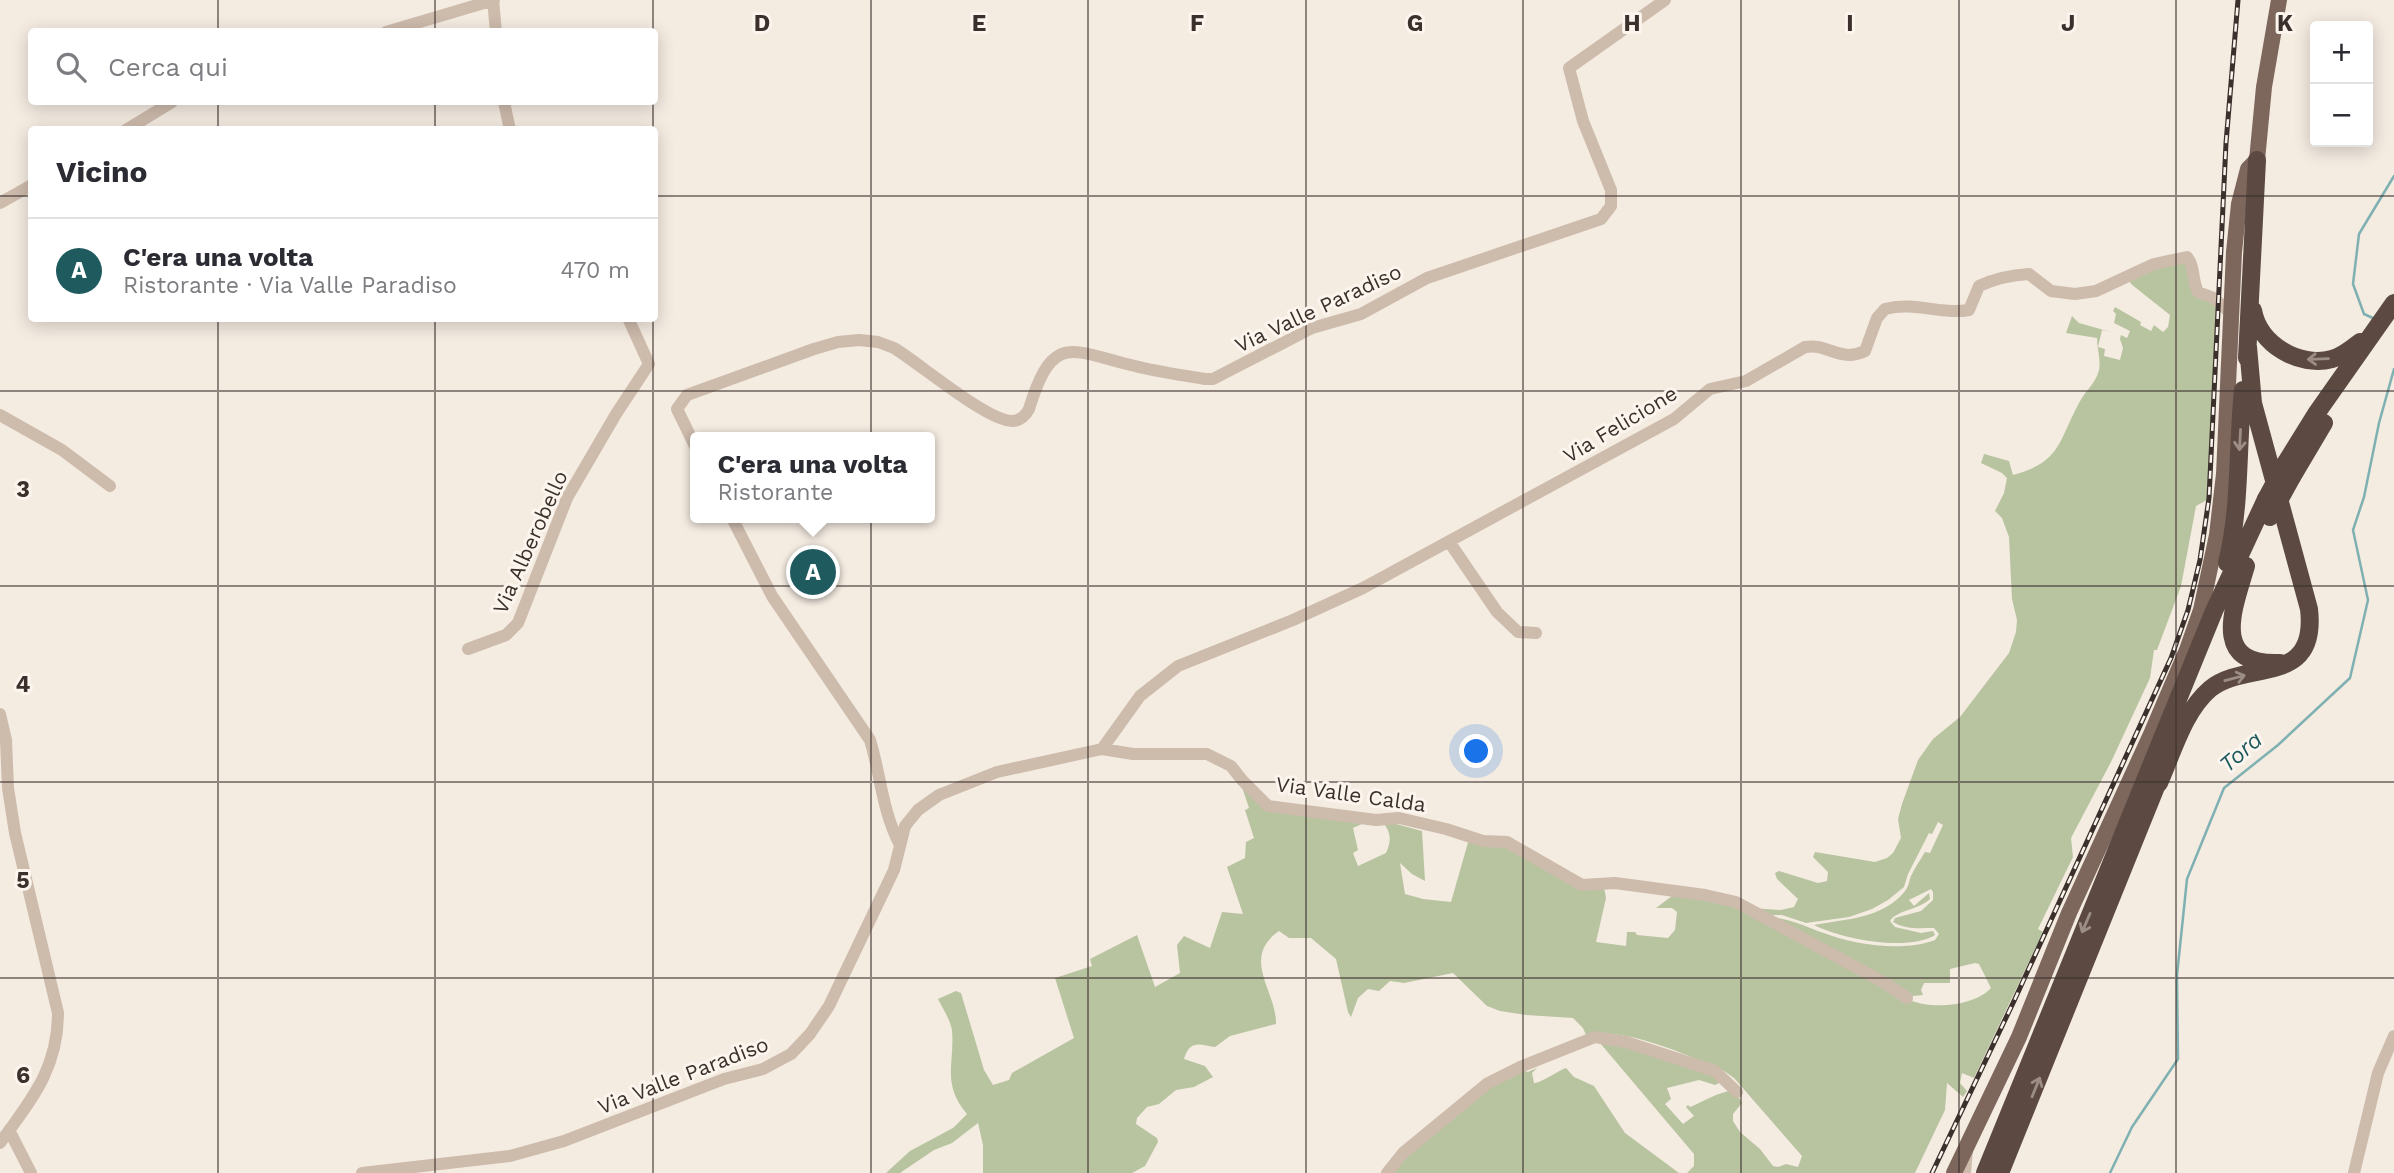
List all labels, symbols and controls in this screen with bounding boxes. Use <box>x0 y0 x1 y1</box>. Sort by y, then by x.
text: D <box>754 10 770 37</box>
text: E <box>972 10 986 37</box>
text: F <box>1190 10 1204 37</box>
text: G <box>1407 10 1423 37</box>
text: H <box>1623 10 1641 37</box>
text: I <box>1846 10 1854 37</box>
text: J <box>2061 10 2075 37</box>
text: K <box>2277 10 2293 37</box>
map controls <box>2310 21 2373 147</box>
button: + <box>2310 21 2373 84</box>
search box <box>28 28 658 105</box>
icon: search <box>52 48 90 86</box>
text: Cerca qui <box>108 52 228 82</box>
button: − <box>2310 84 2373 147</box>
text: Vicino <box>56 154 148 189</box>
text: C'era una volta <box>123 242 313 272</box>
text: A <box>71 257 87 284</box>
text: 470 m <box>561 257 630 284</box>
street label: Via Valle Paradiso <box>1231 258 1405 358</box>
text: Ristorante · Via Valle Paradiso <box>123 272 457 299</box>
one-way arrow <box>2307 353 2330 366</box>
street label: Via Felicione <box>1558 380 1682 468</box>
one-way arrow <box>2234 428 2247 451</box>
popup <box>690 432 935 523</box>
text: C'era una volta <box>717 449 908 479</box>
street label: Via Alberobello <box>487 467 573 617</box>
text: 3 <box>16 476 30 503</box>
text: Ristorante <box>717 479 833 506</box>
pin: A <box>790 546 836 598</box>
text: 4 <box>16 671 31 698</box>
one-way arrow <box>2223 671 2246 684</box>
water label: Tora <box>2214 726 2268 778</box>
your location <box>1459 734 1493 768</box>
street label: Via Valle Calda <box>1274 771 1428 817</box>
text: 5 <box>16 867 30 894</box>
one-way arrow <box>2079 912 2092 934</box>
street label: Via Valle Paradiso <box>594 1031 772 1119</box>
text: 6 <box>16 1062 30 1089</box>
one-way arrow <box>2030 1077 2043 1099</box>

